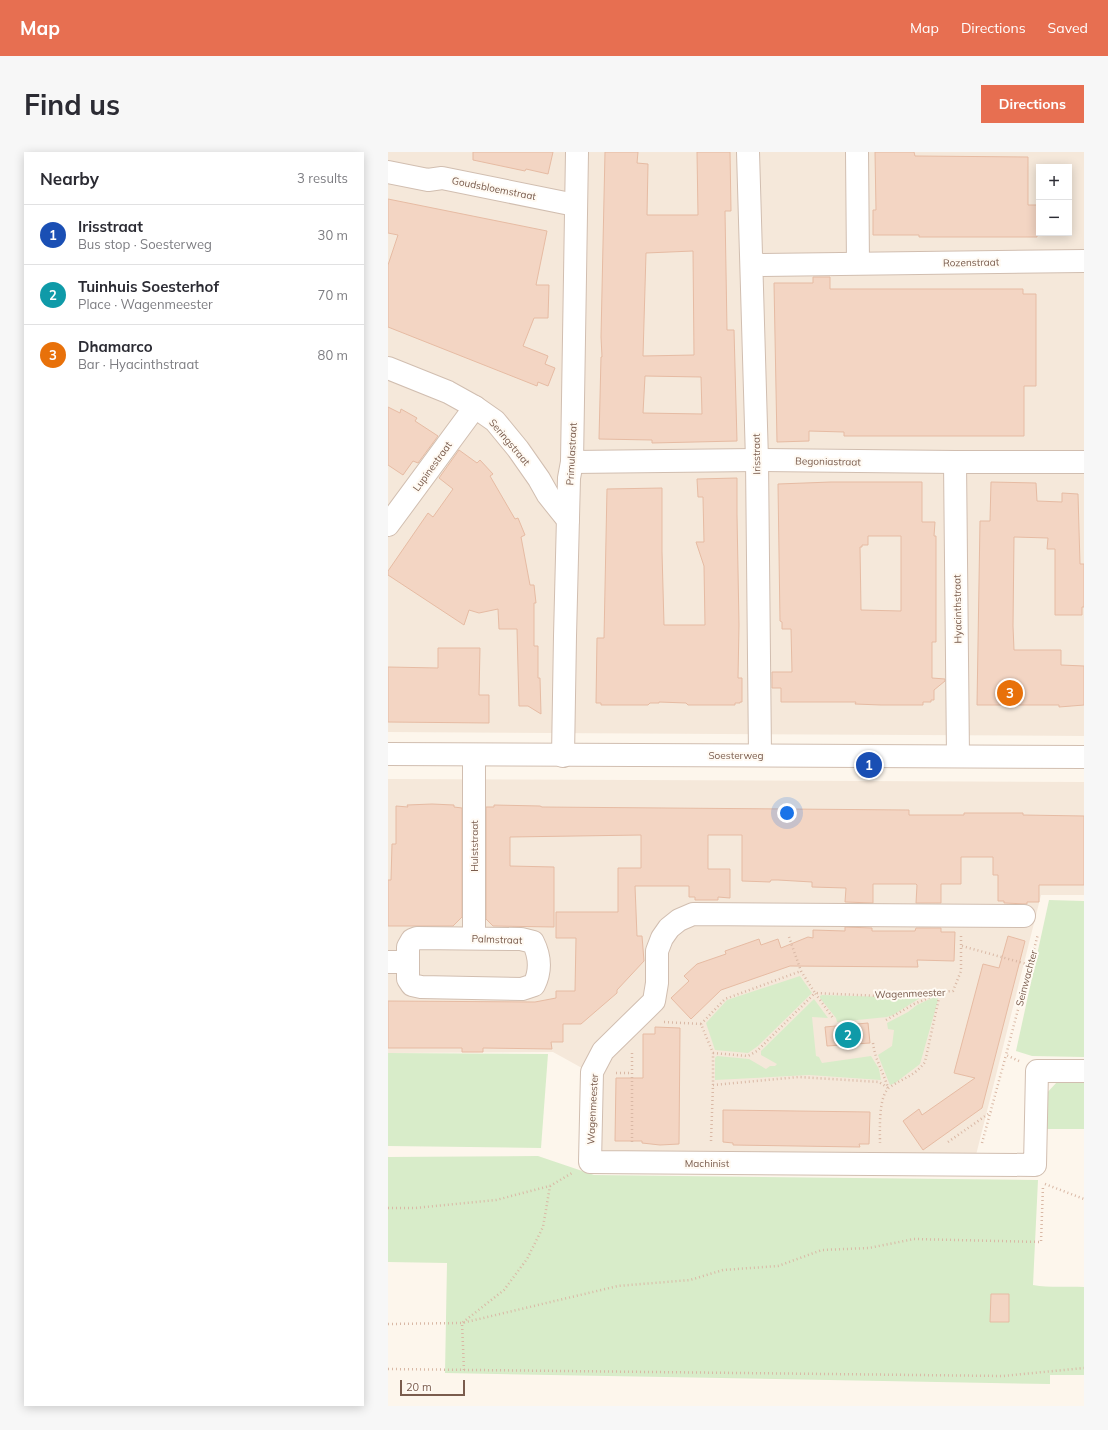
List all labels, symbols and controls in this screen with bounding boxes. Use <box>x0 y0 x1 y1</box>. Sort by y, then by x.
text: Map <box>20 16 60 40</box>
text: Map <box>910 19 939 37</box>
text: Directions <box>961 19 1026 37</box>
text: Saved <box>1048 19 1088 37</box>
button: Directions <box>981 85 1084 123</box>
text: Find us <box>24 87 120 122</box>
map controls <box>1036 164 1072 236</box>
button: + <box>1036 164 1072 200</box>
text: Nearby <box>40 168 99 189</box>
text: 3 results <box>297 170 348 186</box>
street label: Goudsbloemstraat <box>451 174 538 203</box>
button: − <box>1036 200 1072 236</box>
text: Irisstraat <box>78 217 143 236</box>
text: 1 <box>49 227 57 243</box>
text: 30 m <box>318 227 348 243</box>
text: Bus stop · Soesterweg <box>78 236 212 252</box>
street label: Rozenstraat <box>943 256 1000 269</box>
text: Tuinhuis Soesterhof <box>78 277 219 296</box>
text: 2 <box>49 287 57 303</box>
text: 70 m <box>318 287 348 303</box>
text: Place · Wagenmeester <box>78 296 213 312</box>
text: Dhamarco <box>78 337 153 356</box>
text: 3 <box>49 347 57 363</box>
text: 80 m <box>318 347 348 363</box>
text: Bar · Hyacinthstraat <box>78 356 199 372</box>
street label: Seringstraat <box>486 416 533 469</box>
street label: Primulastraat <box>563 422 580 486</box>
street label: Irisstraat <box>750 433 763 475</box>
street label: Lupinestraat <box>410 438 455 494</box>
street label: Begoniastraat <box>795 454 861 469</box>
street label: Hyacinthstraat <box>950 574 965 644</box>
pin: 3 <box>997 678 1023 708</box>
street label: Soesterweg <box>708 749 764 762</box>
pin: 1 <box>856 750 882 780</box>
your location <box>777 803 797 823</box>
street label: Hulststraat <box>468 820 481 872</box>
street label: Palmstraat <box>471 932 523 947</box>
street label: Seinwachter <box>1013 948 1040 1008</box>
street label: Wagenmeester <box>874 986 946 1001</box>
pin: 2 <box>835 1020 861 1050</box>
street label: Wagenmeester <box>584 1073 601 1145</box>
street label: Machinist <box>685 1157 730 1170</box>
scale bar <box>400 1378 465 1397</box>
text: 20 m <box>406 1380 432 1394</box>

